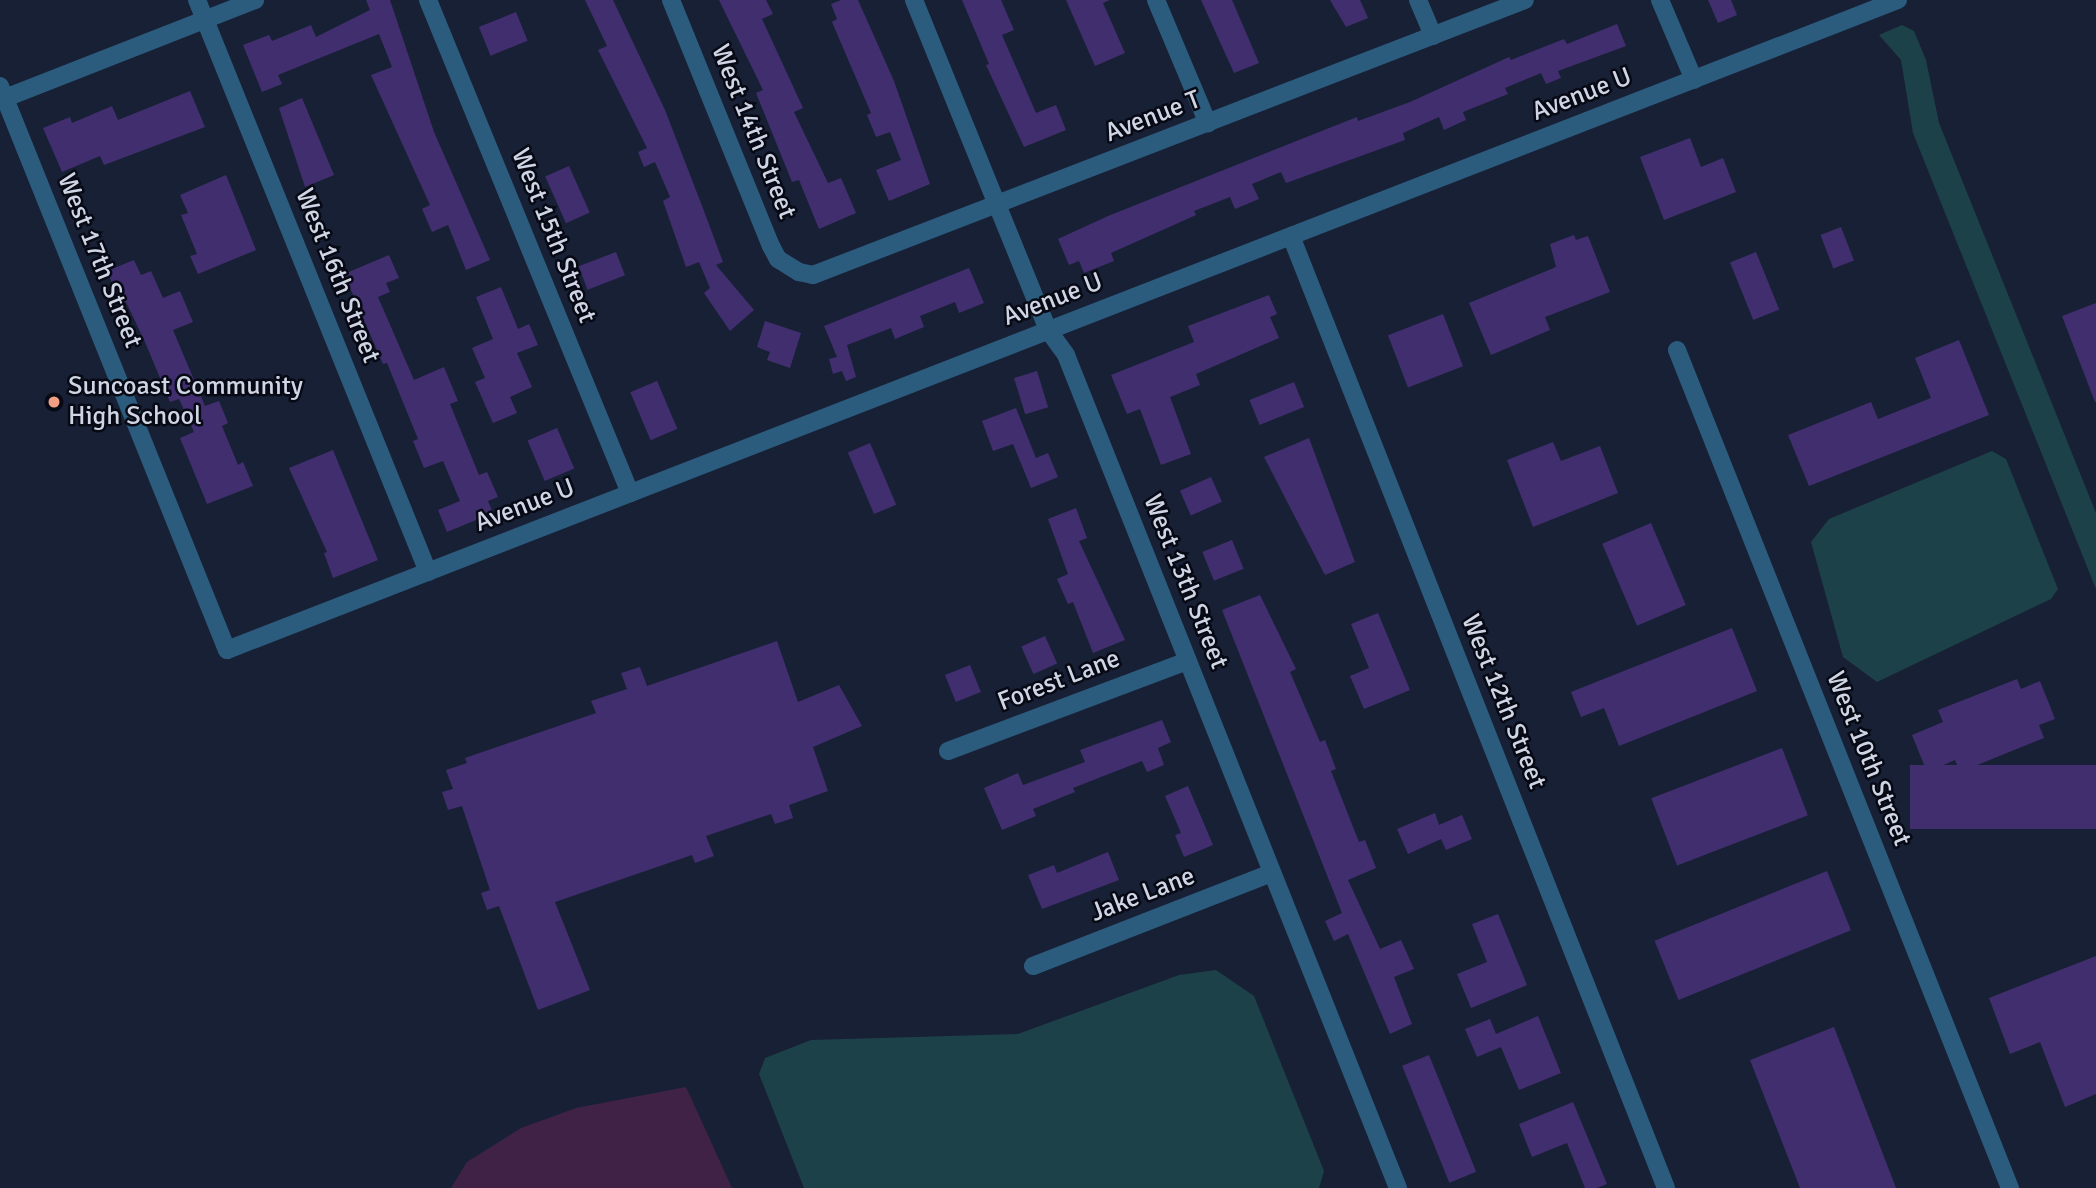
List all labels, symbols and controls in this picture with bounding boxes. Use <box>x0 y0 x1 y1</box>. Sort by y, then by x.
street label: West 14th Street <box>704 40 802 224</box>
street label: Avenue U <box>1528 62 1636 128</box>
street label: Avenue T <box>1101 85 1205 149</box>
street label: West 15th Street <box>504 144 602 328</box>
street label: West 17th Street <box>50 169 148 353</box>
street label: West 16th Street <box>288 184 386 368</box>
street label: Avenue U <box>999 267 1107 333</box>
place label: Suncoast Community High School <box>68 371 303 432</box>
marker: Suncoast Community High School <box>46 394 62 410</box>
street label: Avenue U <box>471 473 579 539</box>
street label: West 13th Street <box>1136 490 1234 674</box>
street label: West 12th Street <box>1454 610 1552 794</box>
street label: Forest Lane <box>994 643 1124 719</box>
street label: West 10th Street <box>1819 667 1917 851</box>
street label: Jake Lane <box>1086 861 1200 929</box>

